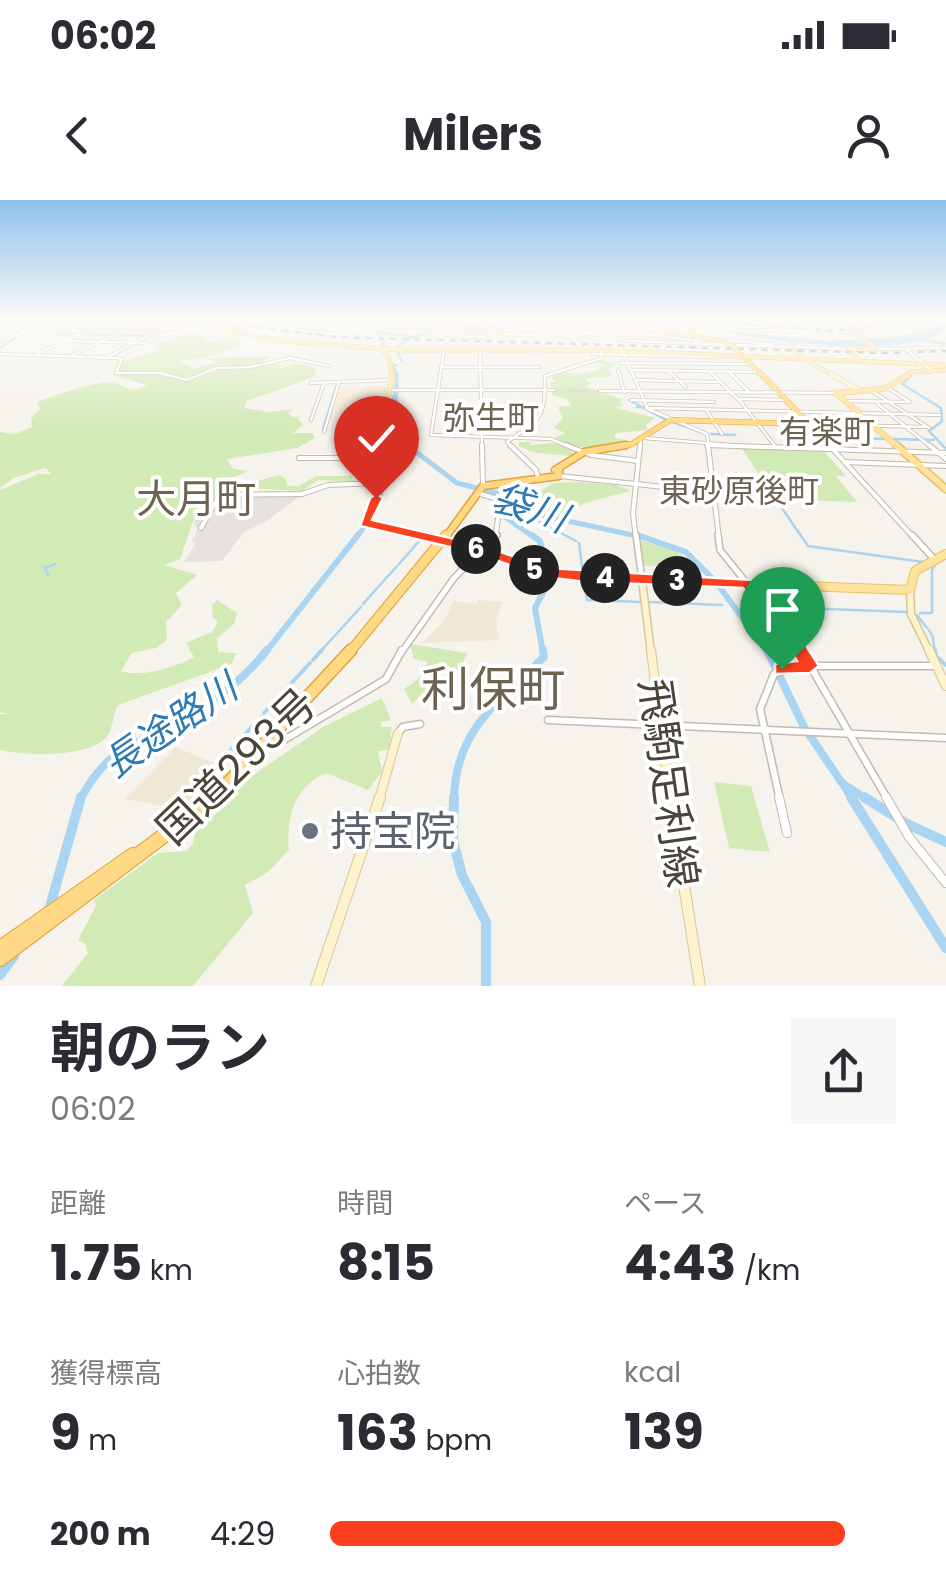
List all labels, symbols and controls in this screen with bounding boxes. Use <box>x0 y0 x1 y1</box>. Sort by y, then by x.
text: 06:02 <box>50 9 156 62</box>
text: Milers <box>403 103 543 166</box>
icon: back <box>50 108 105 163</box>
icon: person <box>841 108 896 163</box>
district label: 弥生町 <box>443 395 539 440</box>
pin <box>334 396 419 499</box>
district label: 有楽町 <box>779 409 875 454</box>
icon: check <box>349 411 404 466</box>
district label: 東砂原後町 <box>659 468 819 513</box>
water label: 袋川 <box>486 470 578 546</box>
district label: 大月町 <box>136 471 256 527</box>
pin: 6 <box>451 524 501 574</box>
text: 6 <box>467 529 485 568</box>
pin: 5 <box>509 545 559 595</box>
text: 5 <box>525 550 543 589</box>
pin: 4 <box>580 553 630 603</box>
pin: 3 <box>652 556 702 606</box>
text: 4 <box>596 558 614 597</box>
text: 3 <box>669 561 685 600</box>
pin <box>740 567 825 670</box>
icon: arrive <box>755 582 810 637</box>
district label: 利保町 <box>421 656 565 723</box>
water label: 長途路川 <box>92 659 251 790</box>
street label: 国道293号 <box>143 675 329 858</box>
street label: 飛駒足利線 <box>625 675 712 891</box>
place label: 持宝院 <box>330 802 456 861</box>
marker: 持宝院 <box>299 820 321 842</box>
text: 朝のラン <box>50 1009 270 1086</box>
button: share <box>791 1019 896 1124</box>
text: 06:02 <box>50 1086 136 1131</box>
text: 距離 <box>50 1184 106 1223</box>
text: 時間 <box>337 1184 393 1223</box>
text: ペース <box>624 1184 707 1223</box>
text: 1.75 <box>50 1227 142 1298</box>
text: 8:15 <box>337 1227 435 1298</box>
text: 4:43 <box>624 1227 736 1298</box>
text: km <box>142 1251 193 1290</box>
text: /km <box>736 1251 800 1290</box>
text: kcal <box>624 1353 681 1392</box>
text: 獲得標高 <box>50 1354 162 1393</box>
text: 心拍数 <box>337 1354 421 1393</box>
text: 139 <box>624 1396 704 1467</box>
text: 9 <box>50 1397 81 1468</box>
text: 163 <box>337 1397 418 1468</box>
text: m <box>81 1421 117 1460</box>
text: bpm <box>418 1421 492 1460</box>
text: 200 m <box>50 1511 151 1556</box>
text: 4:29 <box>210 1511 276 1556</box>

